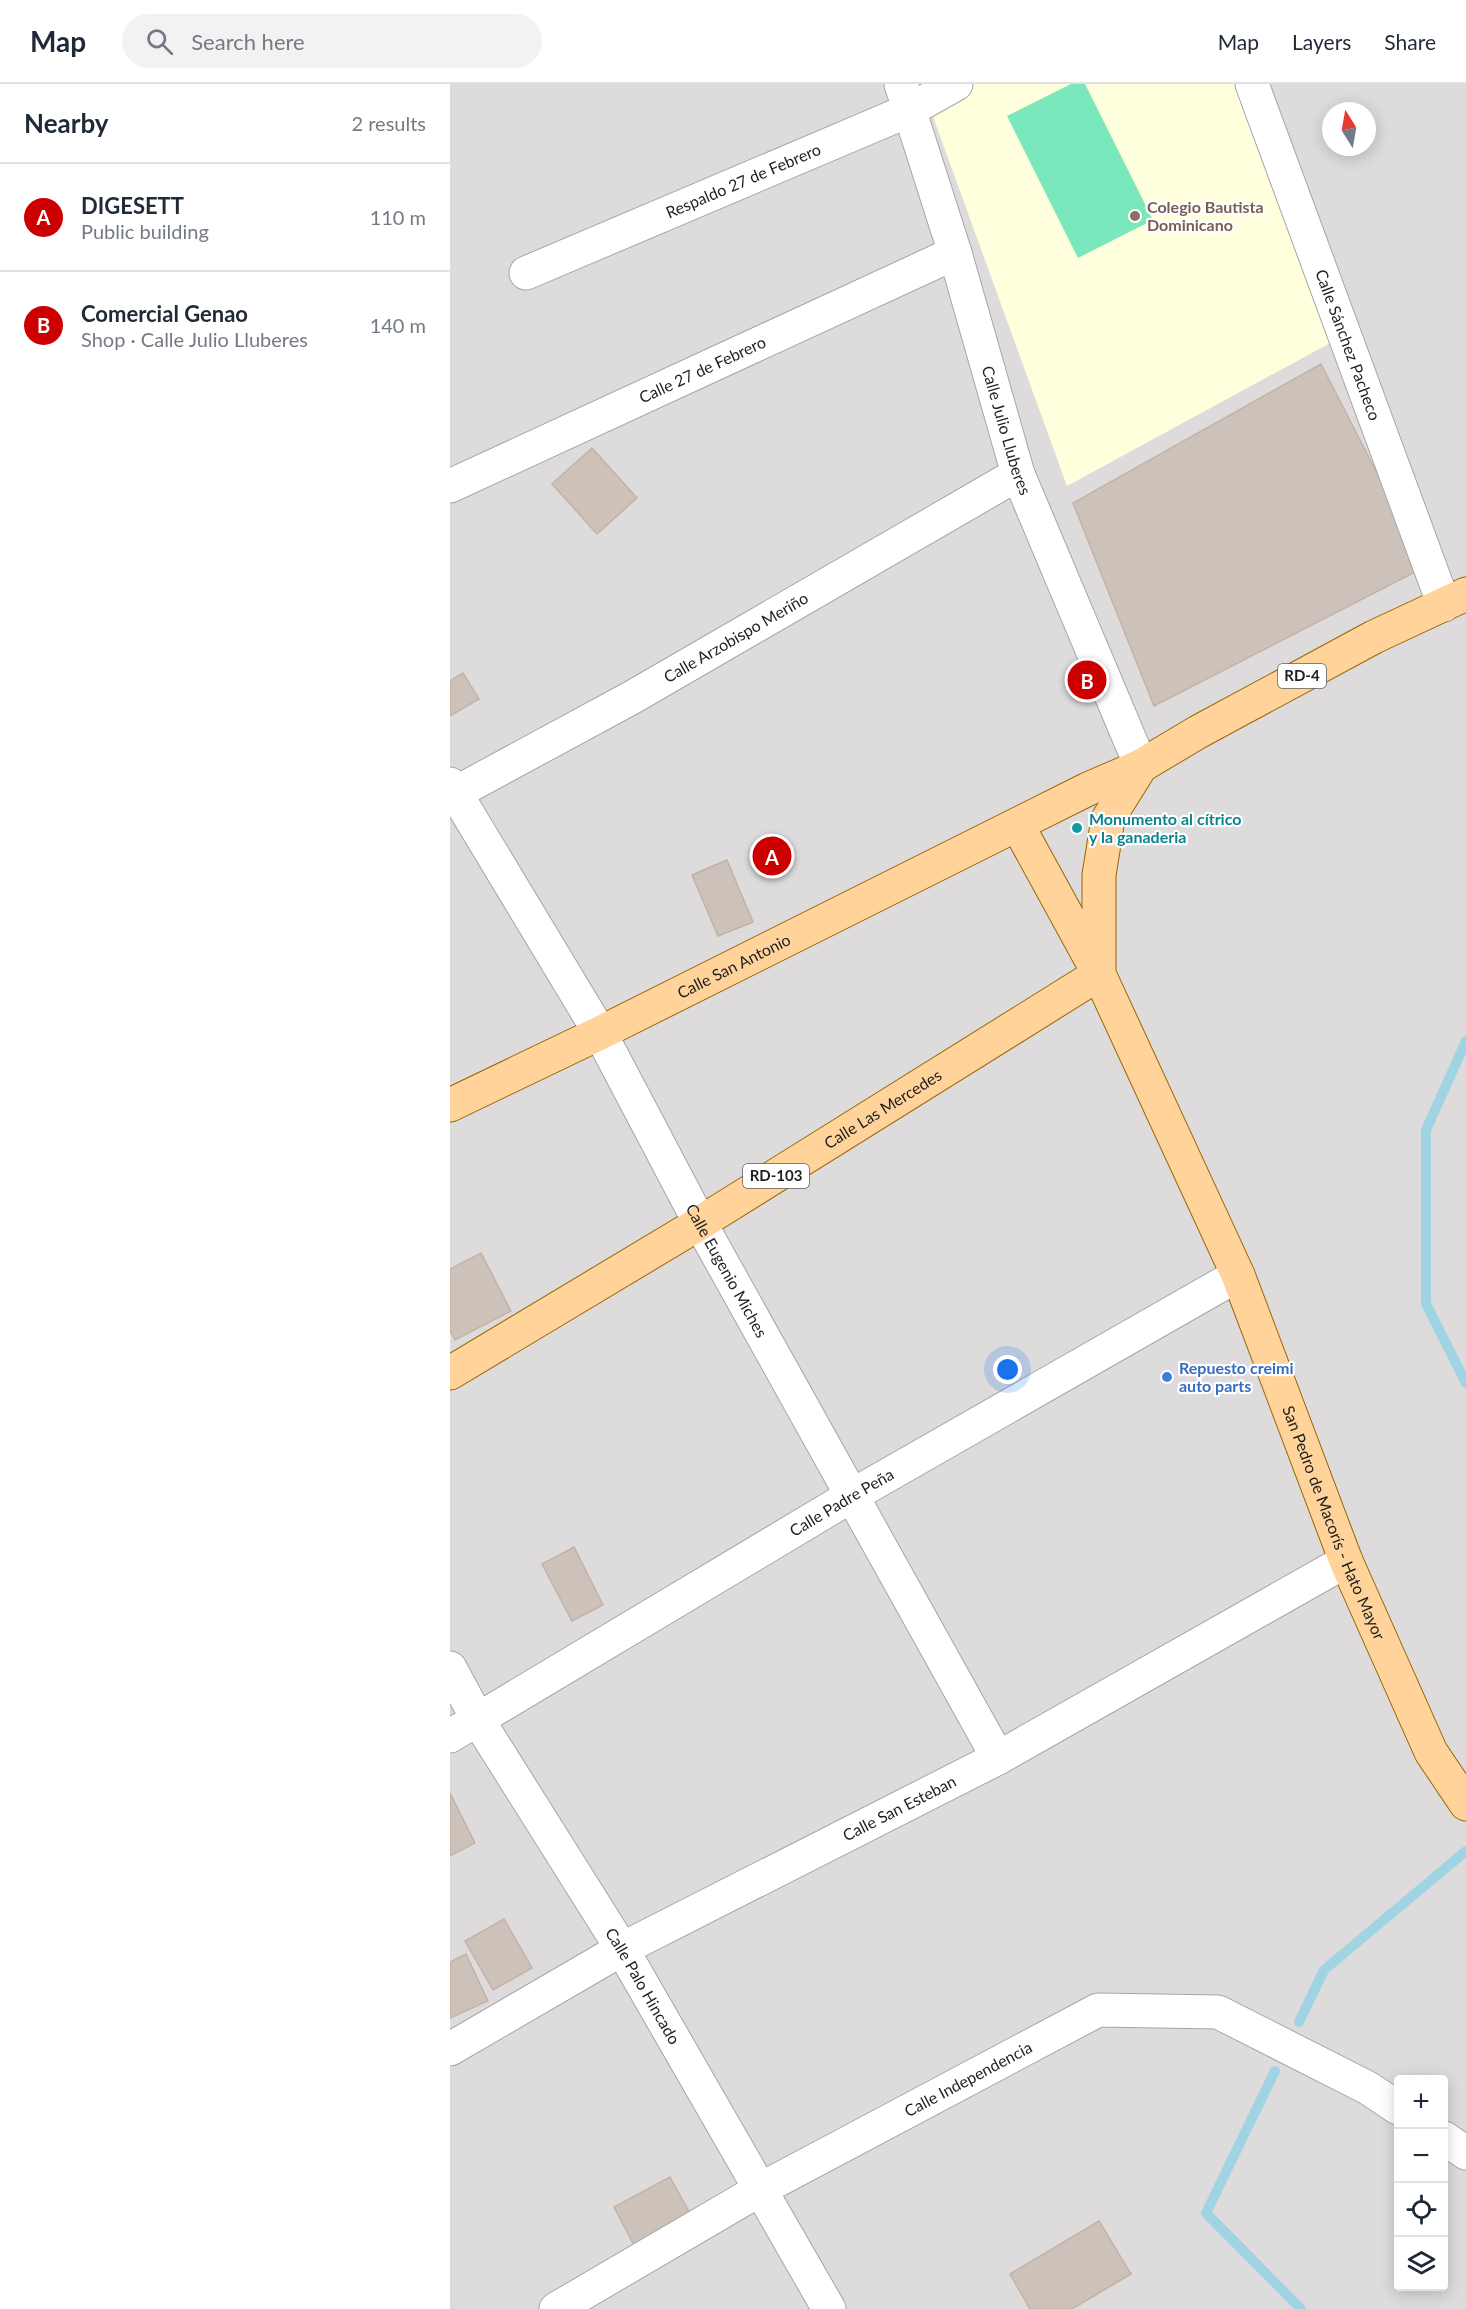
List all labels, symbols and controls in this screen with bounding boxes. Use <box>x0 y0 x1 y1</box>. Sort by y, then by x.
search box <box>122 14 542 68</box>
text: Map <box>30 24 86 58</box>
icon: search <box>143 25 176 58</box>
text: Search here <box>191 28 305 55</box>
text: Map <box>1218 29 1259 54</box>
text: Layers <box>1292 29 1351 54</box>
text: Share <box>1384 29 1436 54</box>
north arrow <box>1322 102 1376 156</box>
text: Nearby <box>24 107 109 139</box>
text: 2 results <box>351 111 426 135</box>
street label: Respaldo 27 de Febrero <box>663 139 823 222</box>
text: DIGESETT <box>81 192 184 219</box>
place label: Colegio Bautista Dominicano <box>1147 197 1264 234</box>
text: A <box>37 205 50 229</box>
text: 110 m <box>370 205 426 229</box>
marker: Colegio Bautista Dominicano <box>1128 209 1142 223</box>
text: Public building <box>81 219 209 243</box>
street label: Calle Sánchez Pacheco <box>1312 267 1385 423</box>
text: Comercial Genao <box>81 300 248 327</box>
text: B <box>37 313 50 337</box>
text: 140 m <box>370 313 426 337</box>
text: Shop · Calle Julio Lluberes <box>81 327 308 351</box>
street label: Calle 27 de Febrero <box>636 332 769 406</box>
street label: Calle Julio Lluberes <box>979 363 1036 498</box>
street label: Calle Arzobispo Meriño <box>660 588 811 686</box>
pin: B <box>1068 658 1106 702</box>
road number: RD-4 <box>1278 664 1326 688</box>
place label: Monumento al cítrico y la ganaderia <box>1089 809 1241 846</box>
marker: Monumento al cítrico y la ganaderia <box>1070 821 1084 835</box>
pin: A <box>752 834 792 878</box>
street label: Calle San Antonio <box>674 929 793 1002</box>
street label: Calle Las Mercedes <box>820 1065 945 1152</box>
road number: RD-103 <box>743 1164 809 1188</box>
street label: Calle Eugenio Miches <box>683 1200 772 1341</box>
your location <box>993 1355 1022 1384</box>
place label: Repuesto creimi auto parts <box>1179 1358 1293 1395</box>
marker: Repuesto creimi auto parts <box>1160 1370 1174 1384</box>
street label: San Pedro de Macorís - Hato Mayor <box>1279 1403 1390 1643</box>
street label: Calle Padre Peña <box>786 1464 897 1540</box>
street label: Calle San Esteban <box>839 1771 959 1844</box>
street label: Calle Palo Hincado <box>602 1924 685 2047</box>
street label: Calle Independencia <box>901 2037 1035 2120</box>
map controls <box>1394 2075 1448 2291</box>
button: + <box>1394 2075 1448 2129</box>
button: − <box>1394 2129 1448 2183</box>
button: locate <box>1394 2183 1448 2237</box>
button: layers <box>1394 2237 1448 2291</box>

